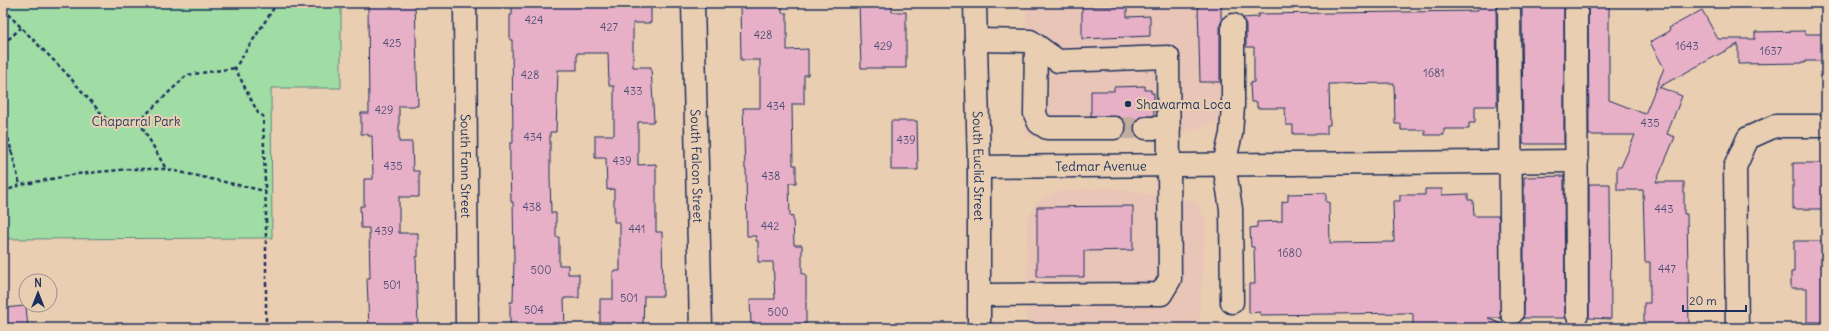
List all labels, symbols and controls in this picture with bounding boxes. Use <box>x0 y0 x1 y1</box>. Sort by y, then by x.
house number: 424 <box>525 13 543 27</box>
house number: 427 <box>600 20 618 34</box>
house number: 428 <box>754 28 772 42</box>
house number: 425 <box>383 36 401 50</box>
house number: 429 <box>874 39 892 53</box>
house number: 1643 <box>1675 39 1699 53</box>
house number: 1637 <box>1760 44 1783 58</box>
house number: 1681 <box>1423 66 1445 80</box>
house number: 428 <box>521 68 539 82</box>
house number: 433 <box>624 84 642 98</box>
place label: Shawarma Loca <box>1136 96 1231 113</box>
house number: 434 <box>767 99 785 113</box>
marker: Shawarma Loca <box>1123 99 1133 109</box>
house number: 429 <box>375 103 393 117</box>
street label: South Falcon Street <box>687 109 707 223</box>
street label: South Euclid Street <box>969 111 988 222</box>
park label: Chaparral Park <box>91 113 181 130</box>
street label: South Fann Street <box>457 114 475 219</box>
house number: 435 <box>1641 116 1659 130</box>
house number: 434 <box>524 130 542 144</box>
house number: 439 <box>897 133 915 147</box>
house number: 439 <box>613 154 631 168</box>
street label: Tedmar Avenue <box>1055 157 1147 175</box>
house number: 435 <box>384 159 402 173</box>
house number: 438 <box>762 169 780 183</box>
house number: 438 <box>523 200 541 214</box>
house number: 443 <box>1655 202 1673 216</box>
house number: 442 <box>761 219 779 233</box>
house number: 441 <box>629 222 645 236</box>
house number: 439 <box>375 224 393 238</box>
house number: 1680 <box>1278 246 1302 260</box>
house number: 447 <box>1658 262 1677 276</box>
house number: 500 <box>531 263 551 277</box>
north arrow <box>18 273 58 313</box>
text: N <box>34 276 42 290</box>
house number: 501 <box>383 278 401 292</box>
scale bar <box>1683 287 1746 313</box>
house number: 501 <box>620 291 638 305</box>
text: 20 m <box>1689 293 1717 308</box>
house number: 504 <box>524 303 544 317</box>
house number: 500 <box>768 305 788 319</box>

